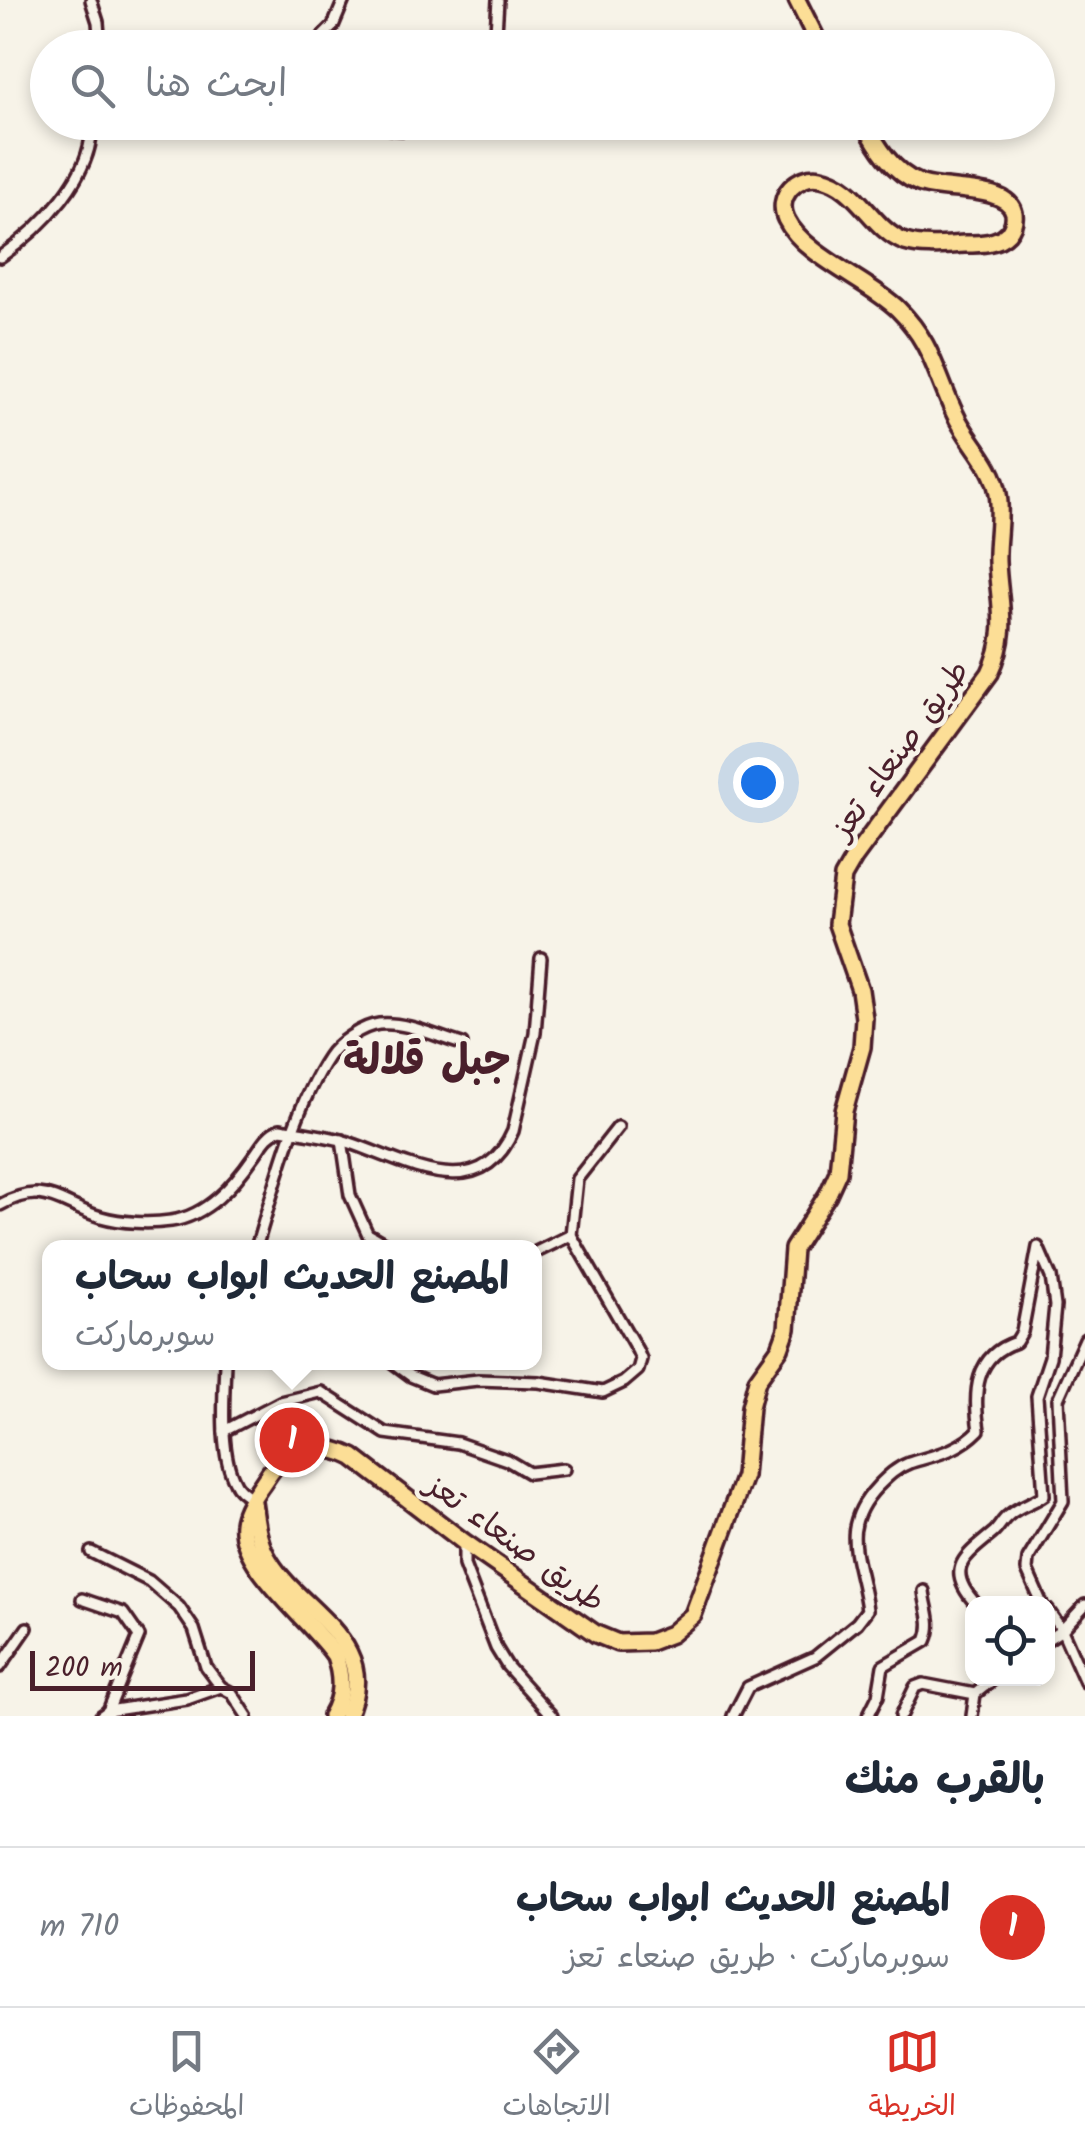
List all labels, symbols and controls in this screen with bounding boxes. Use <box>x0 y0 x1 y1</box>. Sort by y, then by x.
search box <box>30 30 1055 140</box>
text: ابحث هنا <box>145 56 287 116</box>
icon: search <box>65 58 120 113</box>
street label: طريق صنعاء تعز <box>816 650 984 854</box>
your location <box>733 757 784 808</box>
district label: جبل قلالة <box>343 1029 511 1096</box>
popup <box>42 1240 542 1370</box>
text: المصنع الحديث ابواب سحاب <box>75 1249 509 1309</box>
text: سوبرماركت <box>75 1311 216 1362</box>
pin: 1 <box>260 1402 324 1478</box>
street label: طريق صنعاء تعز <box>411 1459 615 1627</box>
map controls <box>965 1596 1055 1686</box>
button: locate <box>965 1596 1055 1686</box>
scale bar <box>30 1646 255 1690</box>
text: 200 m <box>45 1646 123 1691</box>
text: بالقرب منك <box>845 1748 1045 1815</box>
text: المصنع الحديث ابواب سحاب <box>516 1871 950 1931</box>
text: 710 m <box>40 1902 119 1953</box>
text: 1 <box>1008 1902 1017 1953</box>
text: سوبرماركت · طريق صنعاء تعز <box>564 1933 950 1984</box>
tab: المحفوظات <box>129 2024 244 2130</box>
tab: الاتجاهات <box>502 2024 611 2130</box>
tab: الخريطة <box>869 2024 956 2130</box>

